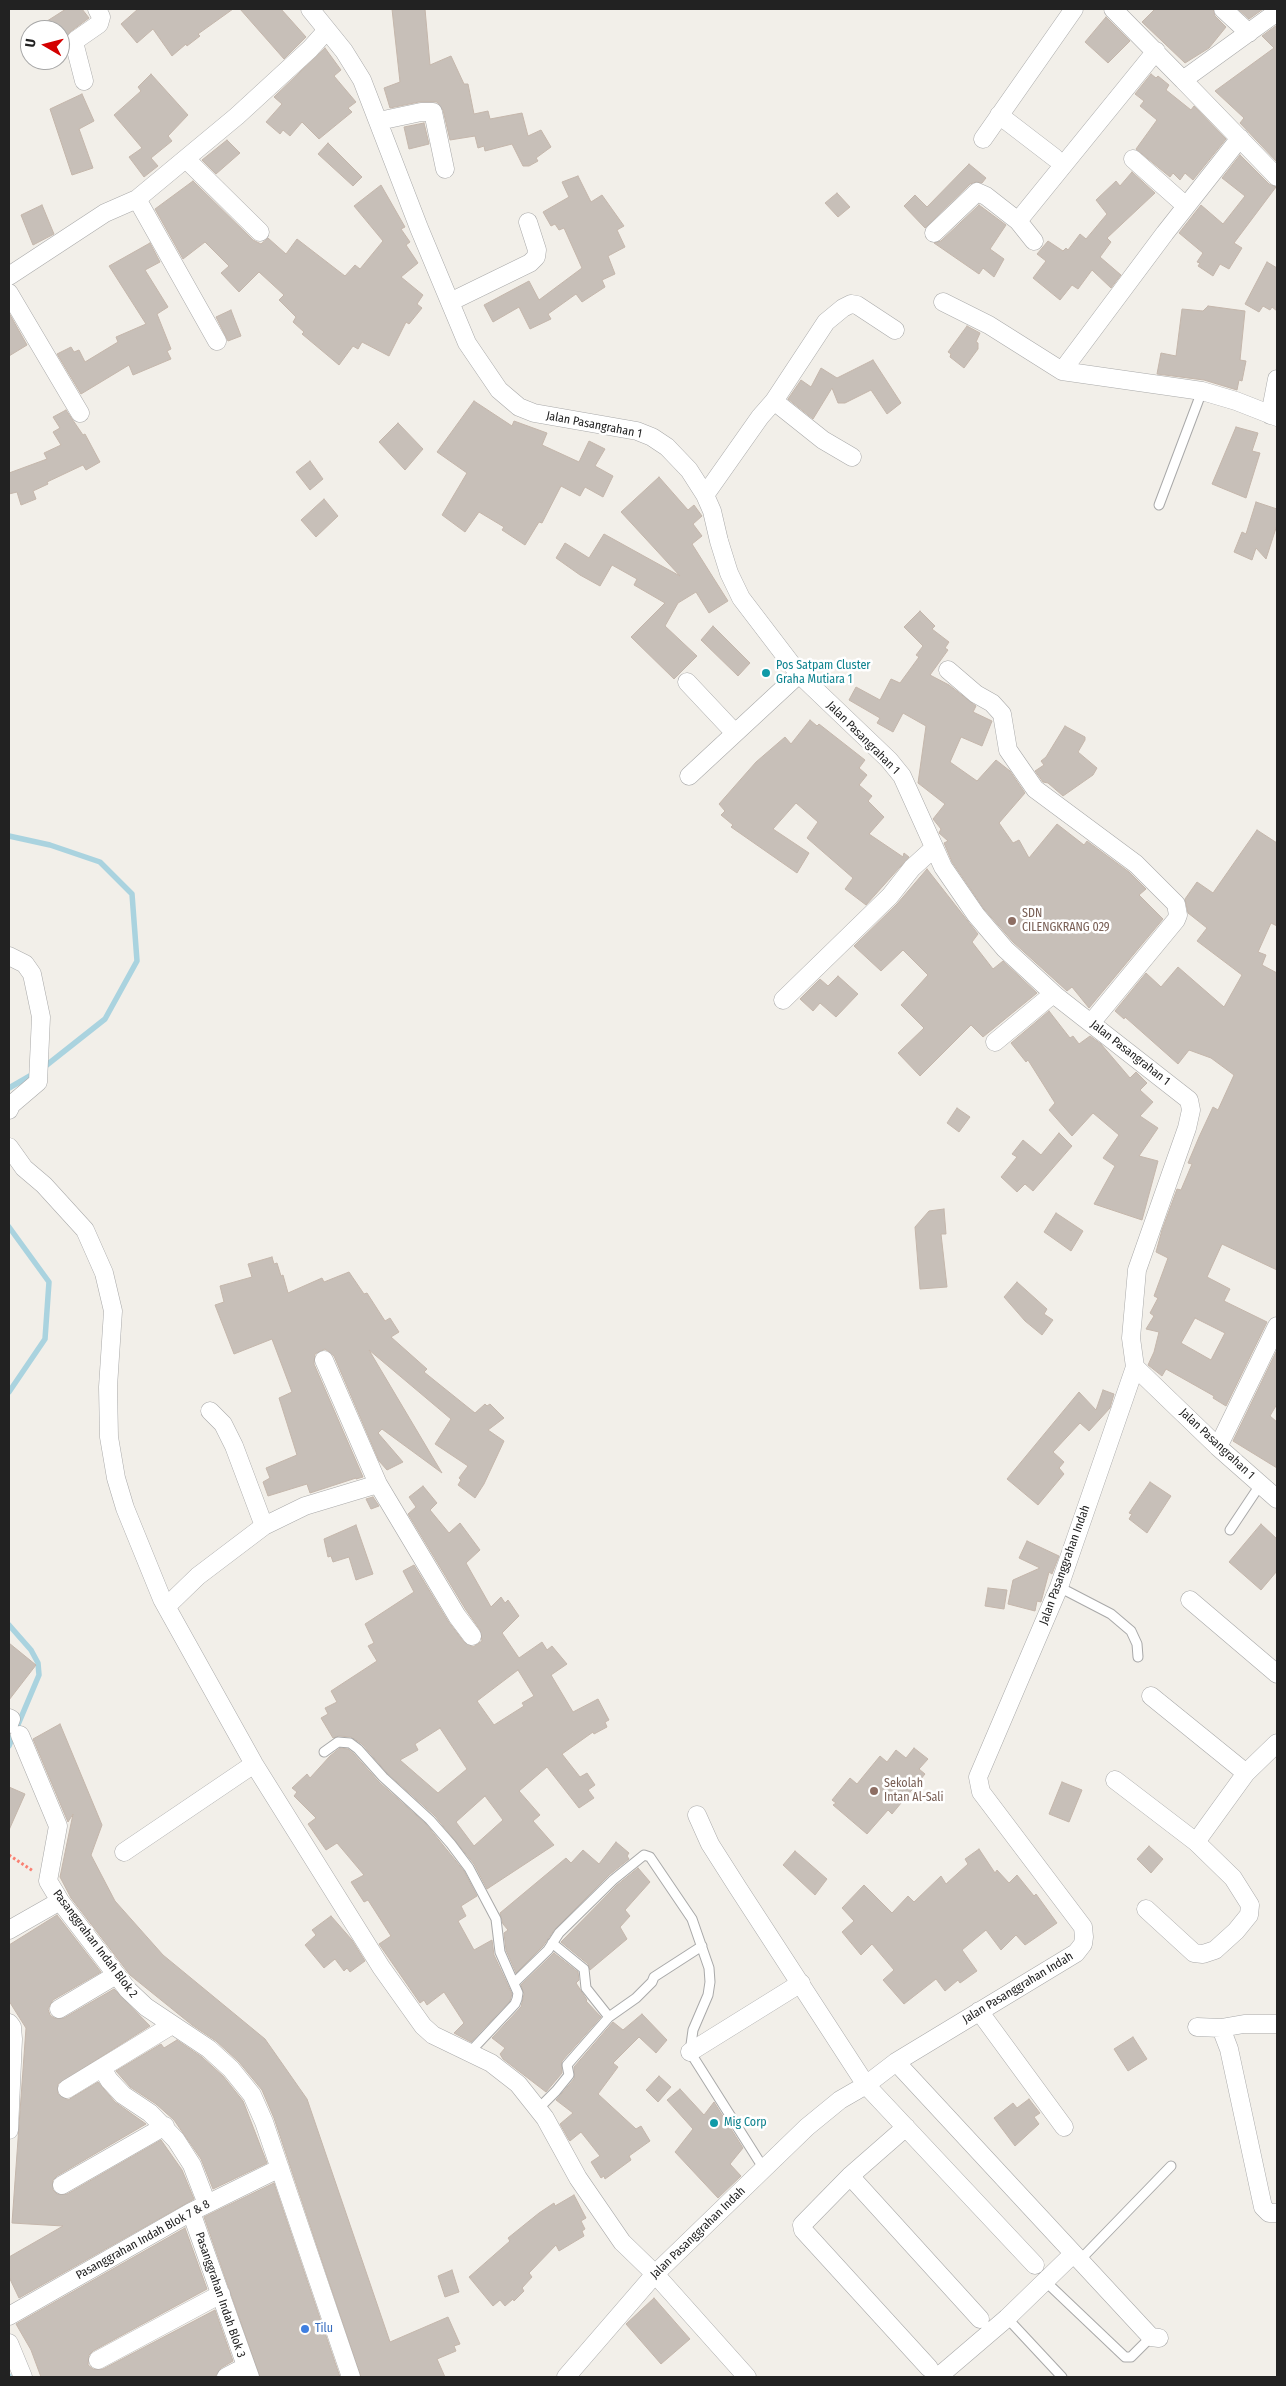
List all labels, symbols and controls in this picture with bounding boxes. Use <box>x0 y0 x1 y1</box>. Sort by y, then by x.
north arrow <box>20 20 70 70</box>
text: U <box>22 38 40 48</box>
street label: Jalan Pasangrahan 1 <box>545 409 643 441</box>
place label: Pos Satpam Cluster Graha Mutiara 1 <box>776 659 871 687</box>
marker: Pos Satpam Cluster Graha Mutiara 1 <box>760 667 772 679</box>
street label: Jalan Pasangrahan 1 <box>824 699 902 777</box>
place label: SDN CILENGKRANG 029 <box>1022 907 1110 935</box>
marker: SDN CILENGKRANG 029 <box>1006 915 1018 927</box>
street label: Jalan Pasangrahan 1 <box>1087 1017 1173 1089</box>
street label: Jalan Pasangrahan 1 <box>1177 1406 1257 1482</box>
street label: Jalan Pasanggrahan Indah <box>1037 1503 1093 1627</box>
place label: Sekolah Intan Al-Sali <box>884 1777 944 1805</box>
marker: Sekolah Intan Al-Sali <box>868 1785 880 1797</box>
street label: Pasanggrahan Indah Blok 2 <box>50 1887 140 2001</box>
street label: Jalan Pasanggrahan Indah <box>960 1949 1076 2027</box>
place label: Mig Corp <box>724 2116 767 2130</box>
marker: Mig Corp <box>708 2117 720 2129</box>
street label: Jalan Pasanggrahan Indah <box>648 2184 748 2282</box>
street label: Pasanggrahan Indah Blok 7 & 8 <box>74 2197 212 2283</box>
street label: Pasanggrahan Indah Blok 3 <box>192 2230 248 2360</box>
place label: Tilu <box>315 2322 333 2336</box>
marker: Tilu <box>299 2323 311 2335</box>

